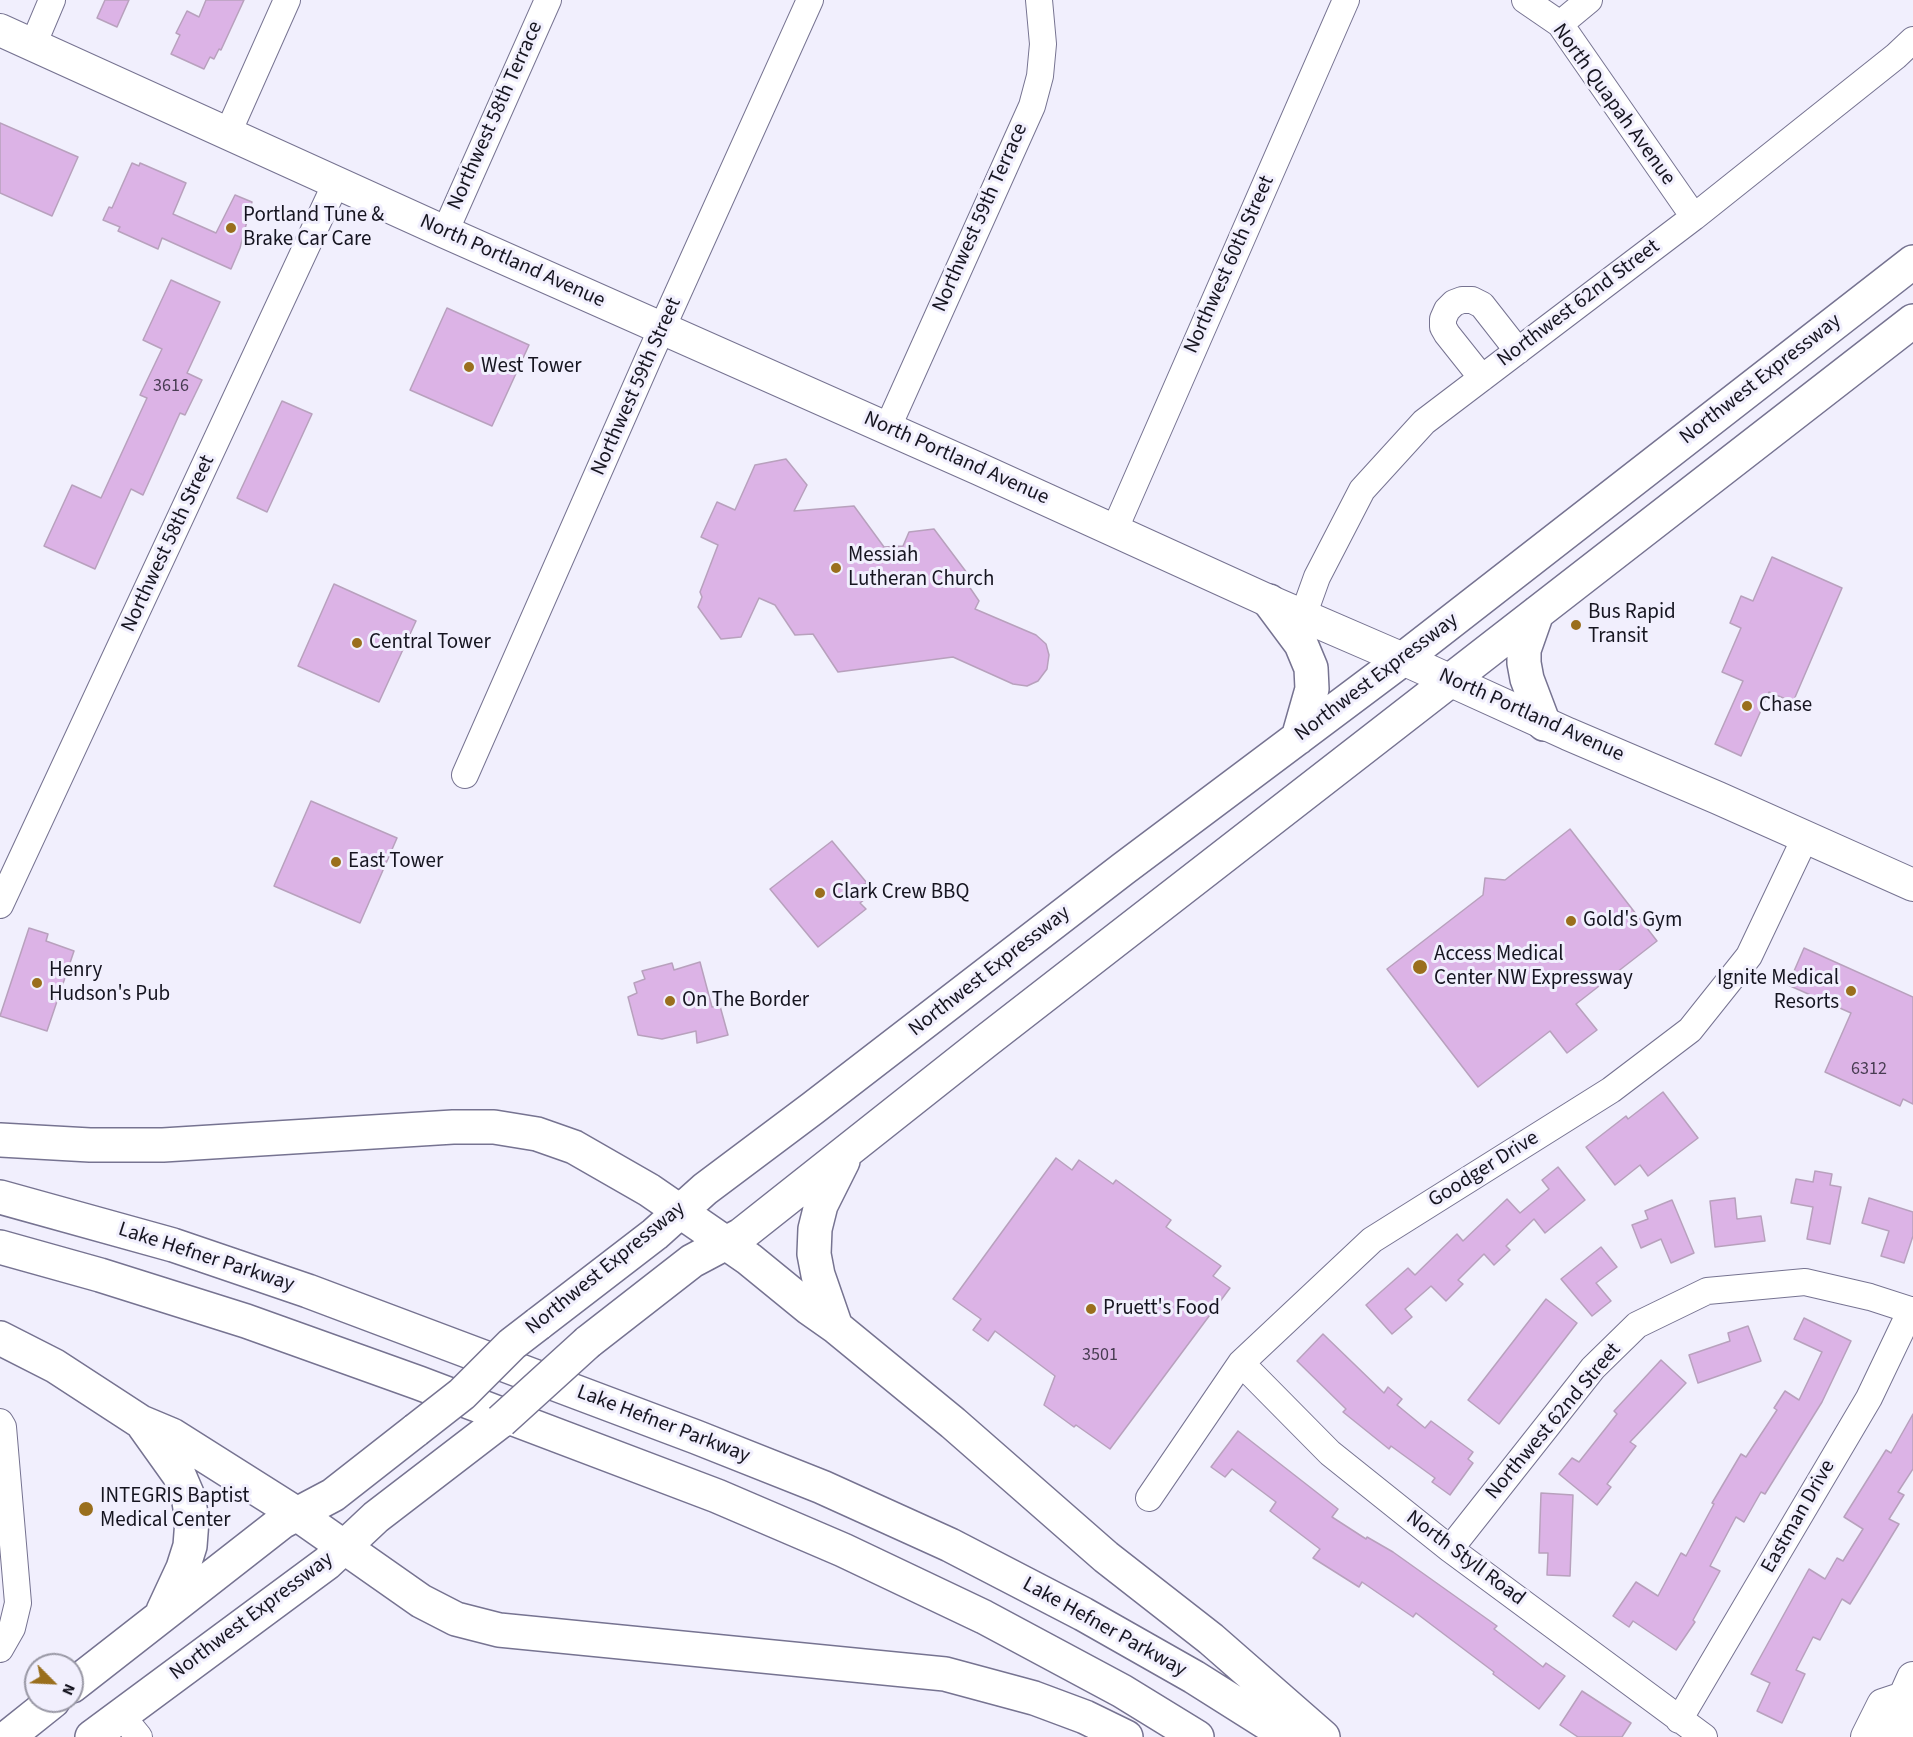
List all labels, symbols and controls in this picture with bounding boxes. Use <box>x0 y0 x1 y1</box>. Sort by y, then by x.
street label: Northwest 58th Terrace <box>443 18 549 214</box>
street label: North Quapah Avenue <box>1546 19 1680 191</box>
street label: Northwest 59th Terrace <box>928 120 1034 316</box>
street label: Northwest 60th Street <box>1179 172 1281 358</box>
place label: Portland Tune & Brake Car Care <box>243 203 384 253</box>
street label: North Portland Avenue <box>415 210 609 314</box>
marker: Portland Tune & Brake Car Care <box>224 221 238 235</box>
street label: Northwest 62nd Street <box>1493 235 1665 373</box>
street label: Northwest 59th Street <box>586 294 688 480</box>
street label: Northwest Expressway <box>1675 309 1847 451</box>
place label: West Tower <box>481 354 581 380</box>
marker: West Tower <box>462 360 476 374</box>
house number: 3616 <box>153 376 189 398</box>
street label: North Portland Avenue <box>859 407 1053 511</box>
street label: Northwest 58th Street <box>117 452 221 636</box>
place label: Messiah Lutheran Church <box>848 543 994 593</box>
marker: Messiah Lutheran Church <box>829 561 843 575</box>
place label: Bus Rapid Transit <box>1588 600 1676 650</box>
street label: Northwest Expressway <box>1290 608 1464 748</box>
marker: Bus Rapid Transit <box>1569 618 1583 632</box>
place label: Central Tower <box>369 630 491 656</box>
marker: Central Tower <box>350 636 364 650</box>
street label: North Portland Avenue <box>1434 664 1628 768</box>
place label: Chase <box>1759 693 1812 719</box>
marker: Chase <box>1740 699 1754 713</box>
place label: East Tower <box>348 849 443 875</box>
marker: East Tower <box>329 855 343 869</box>
place label: Clark Crew BBQ <box>832 880 969 906</box>
marker: Clark Crew BBQ <box>813 886 827 900</box>
street label: Northwest Expressway <box>904 901 1076 1043</box>
place label: Gold's Gym <box>1583 908 1682 934</box>
marker: Gold's Gym <box>1564 914 1578 928</box>
place label: Access Medical Center NW Expressway <box>1434 942 1633 992</box>
place label: Henry Hudson's Pub <box>49 958 170 1008</box>
marker: Access Medical Center NW Expressway <box>1411 958 1429 976</box>
place label: Ignite Medical Resorts <box>1717 966 1839 1016</box>
marker: Henry Hudson's Pub <box>30 976 44 990</box>
marker: Ignite Medical Resorts <box>1844 984 1858 998</box>
place label: On The Border <box>682 988 809 1014</box>
marker: On The Border <box>663 994 677 1008</box>
house number: 6312 <box>1851 1059 1887 1081</box>
street label: Goodger Drive <box>1424 1126 1544 1214</box>
street label: Northwest Expressway <box>521 1197 691 1341</box>
street label: Lake Hefner Parkway <box>115 1218 297 1298</box>
place label: Pruett's Food <box>1103 1296 1220 1322</box>
marker: Pruett's Food <box>1084 1302 1098 1316</box>
street label: Northwest 62nd Street <box>1481 1339 1627 1505</box>
house number: 3501 <box>1082 1345 1118 1367</box>
street label: Lake Hefner Parkway <box>573 1380 753 1470</box>
street label: Eastman Drive <box>1757 1456 1841 1578</box>
place label: INTEGRIS Baptist Medical Center <box>100 1484 249 1534</box>
marker: INTEGRIS Baptist Medical Center <box>77 1500 95 1518</box>
street label: North Styll Road <box>1400 1506 1530 1612</box>
street label: Northwest Expressway <box>165 1547 339 1687</box>
street label: Lake Hefner Parkway <box>1018 1572 1190 1684</box>
north arrow <box>24 1653 84 1713</box>
text: N <box>56 1680 81 1699</box>

